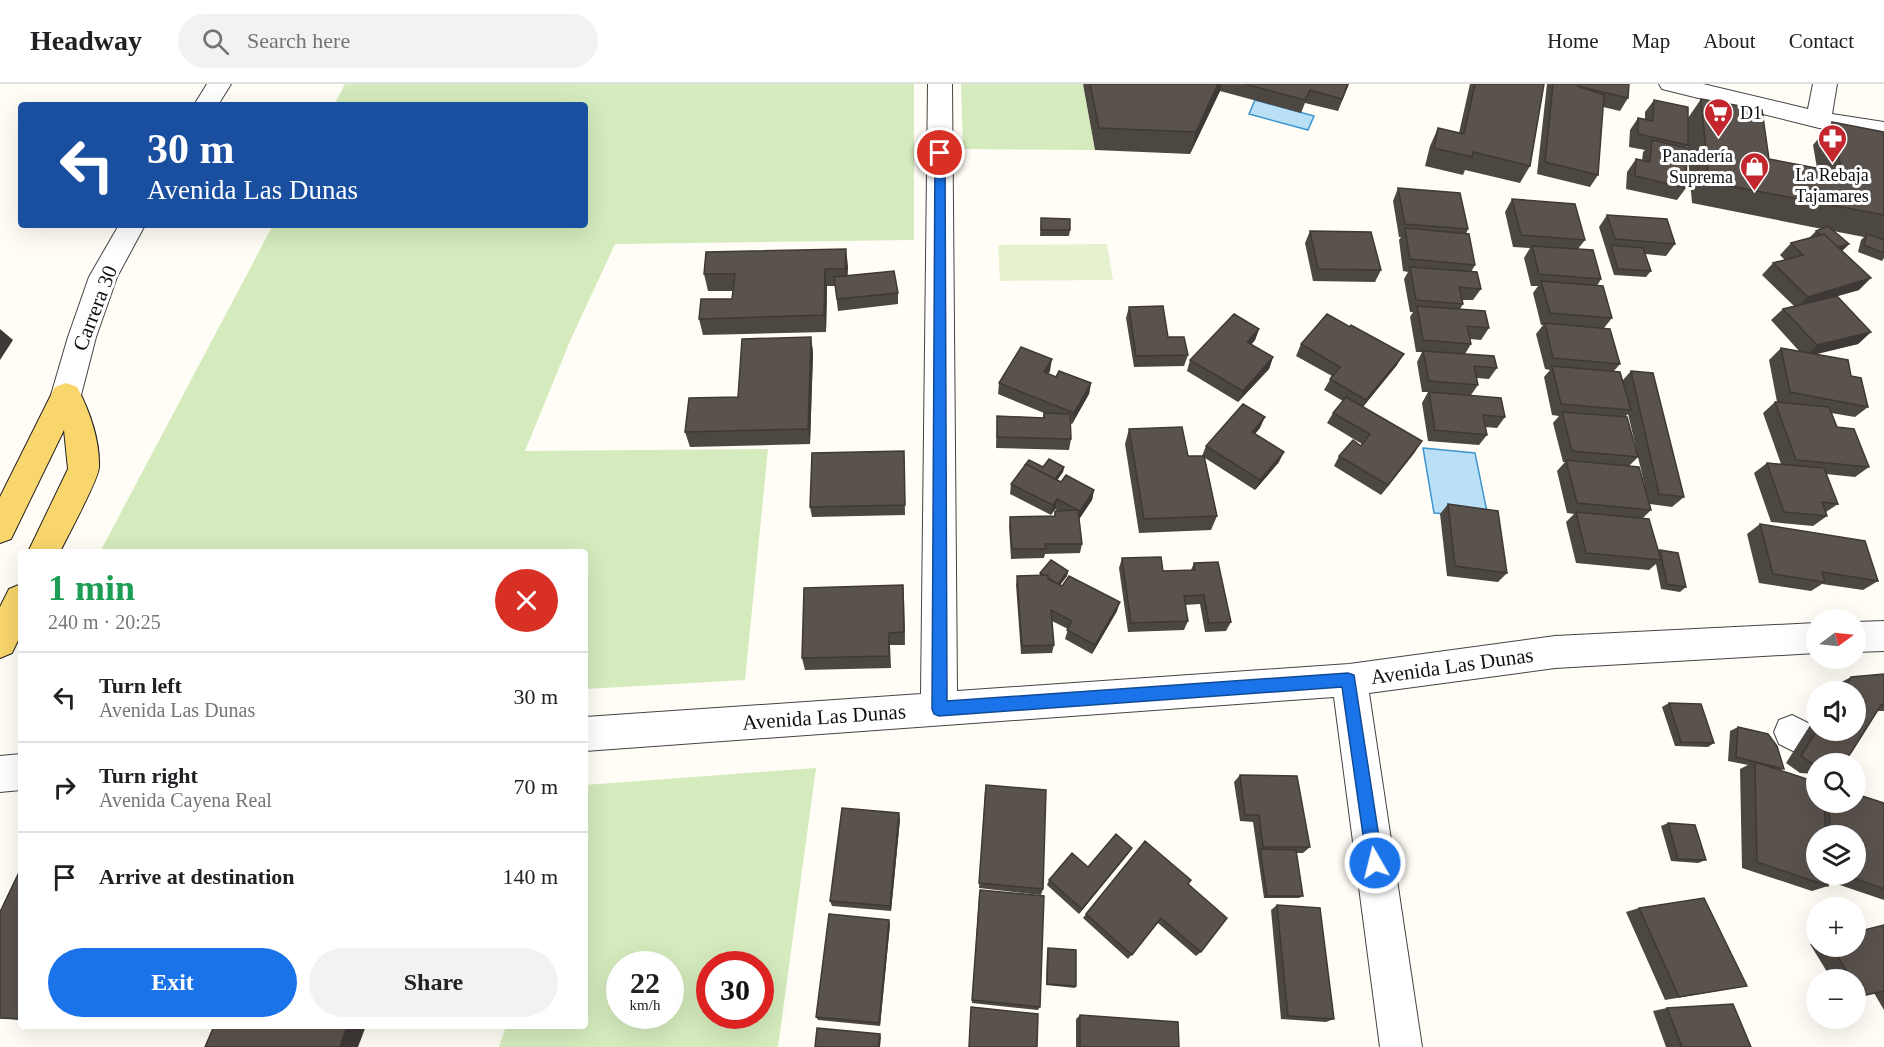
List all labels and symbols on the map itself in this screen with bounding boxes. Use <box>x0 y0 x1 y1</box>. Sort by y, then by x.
supermarket icon: D1 <box>1703 97 1735 139</box>
place label: D1 <box>1740 103 1762 123</box>
pharmacy icon: La Rebaja Tajamares <box>1816 122 1848 164</box>
pin <box>914 127 965 178</box>
place label: Panadería Suprema <box>1662 146 1733 187</box>
shop icon: Panadería Suprema <box>1738 150 1770 192</box>
place label: La Rebaja Tajamares <box>1795 165 1869 206</box>
street label: Carrera 30 <box>68 262 122 354</box>
north arrow <box>1806 609 1866 669</box>
street label: Avenida Las Dunas <box>1369 643 1535 689</box>
street label: Avenida Las Dunas <box>741 699 907 735</box>
position arrow <box>1343 831 1407 895</box>
speed limit sign: 30 <box>696 951 774 1029</box>

